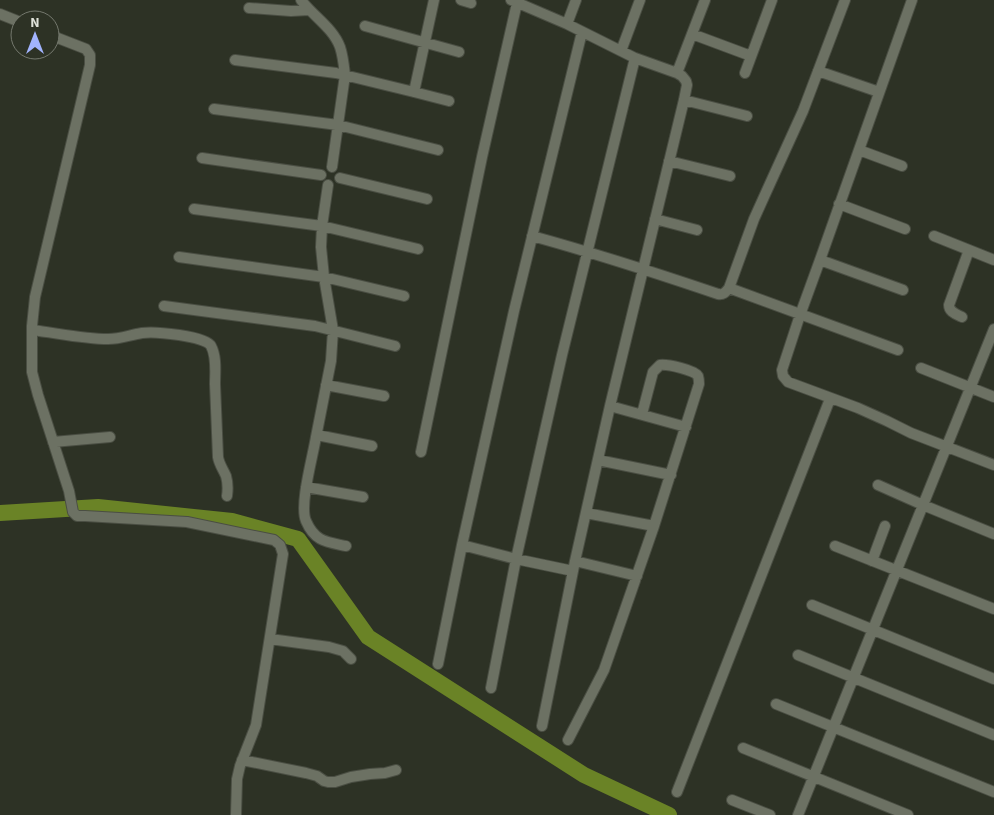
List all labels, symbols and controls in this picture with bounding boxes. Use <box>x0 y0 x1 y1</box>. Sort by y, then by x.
north arrow <box>10 10 60 60</box>
text: N <box>30 13 40 33</box>

